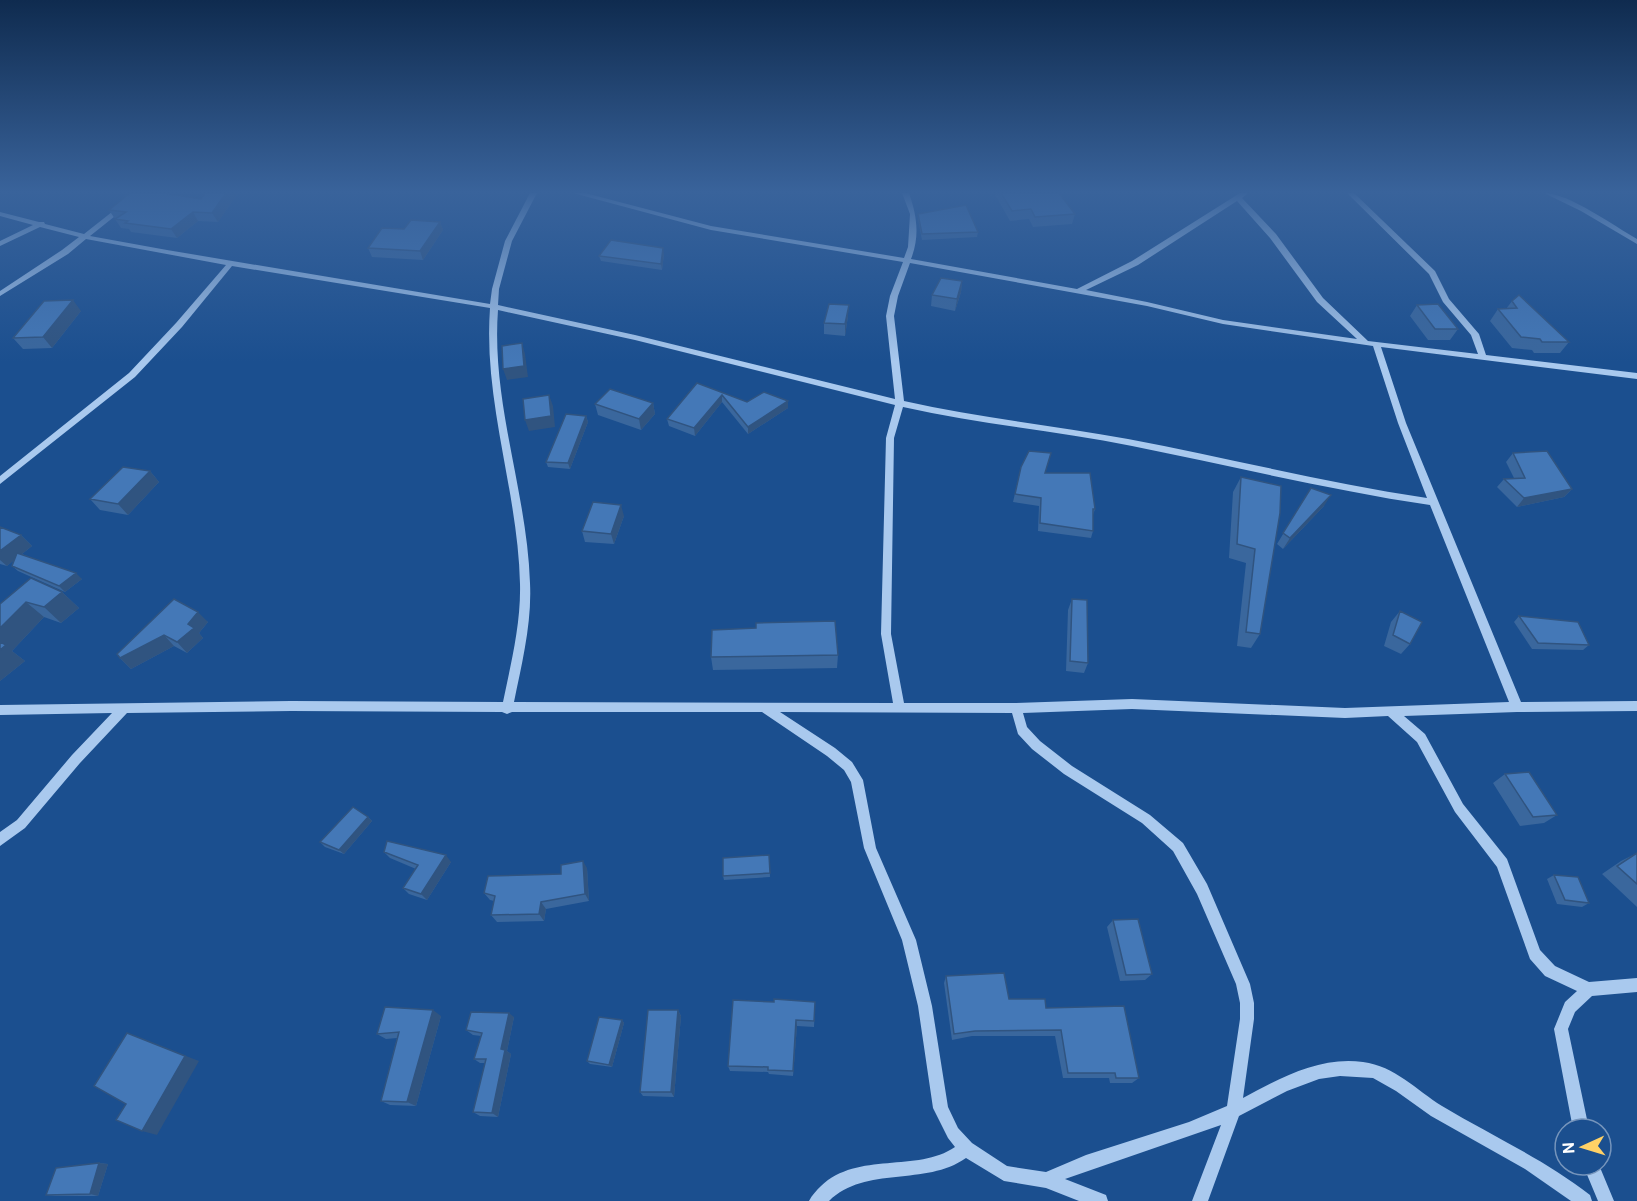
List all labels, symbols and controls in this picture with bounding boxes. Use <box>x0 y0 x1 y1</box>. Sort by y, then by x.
north arrow <box>1553 1117 1613 1177</box>
text: N <box>1559 1142 1578 1154</box>

